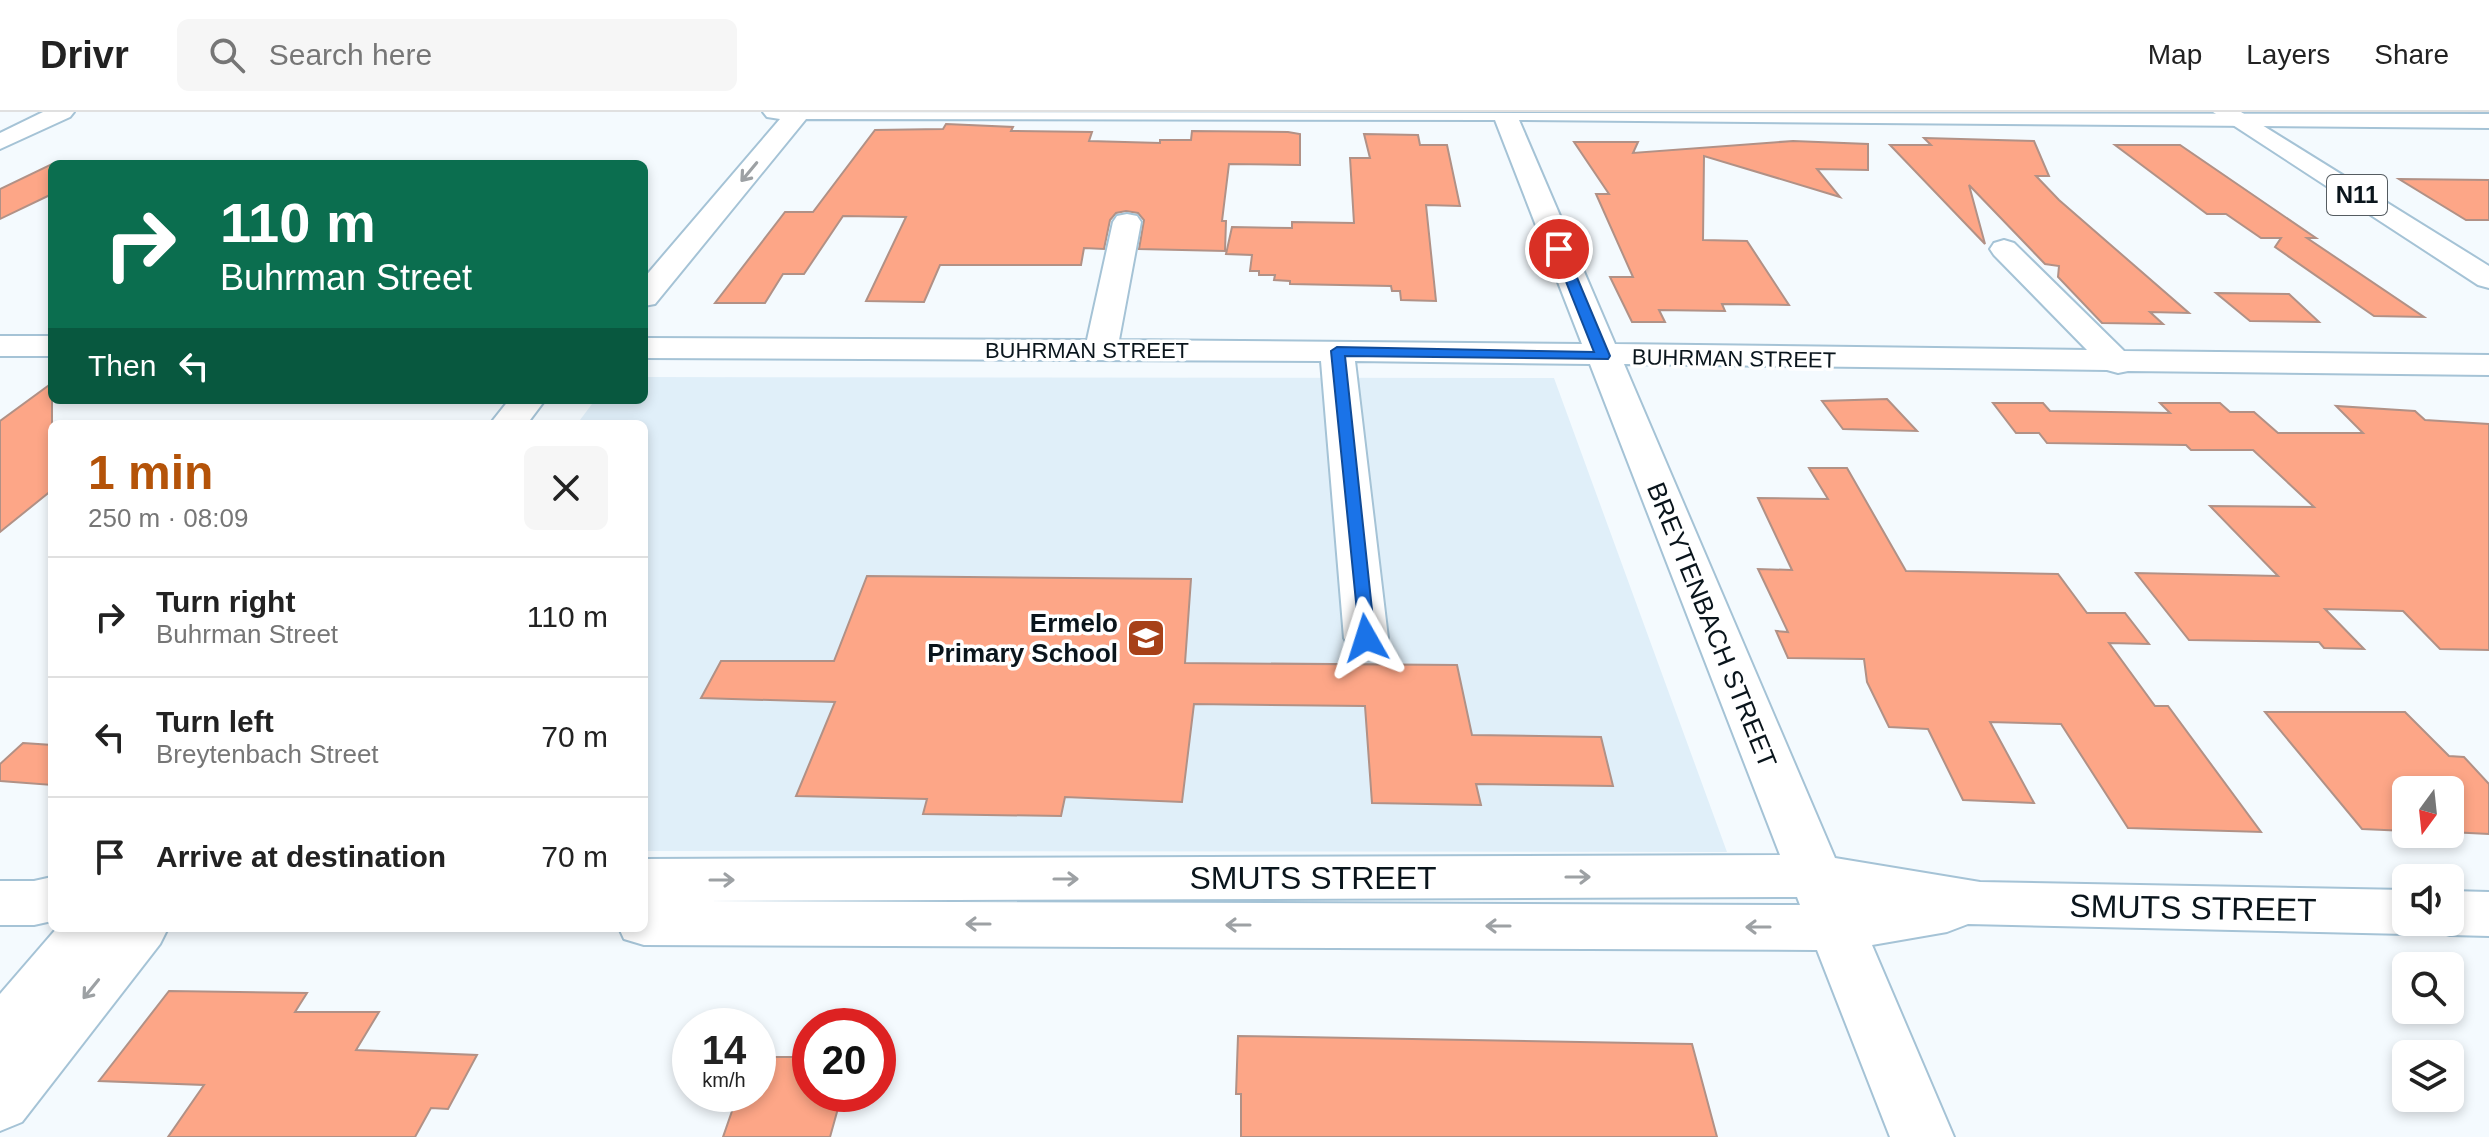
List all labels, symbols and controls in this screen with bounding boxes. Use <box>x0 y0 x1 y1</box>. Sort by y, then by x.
search box <box>177 19 737 91</box>
icon: search <box>205 33 249 77</box>
text: Drivr <box>40 34 129 76</box>
text: Search here <box>269 38 432 71</box>
text: Map <box>2148 39 2202 70</box>
text: Layers <box>2246 39 2330 70</box>
text: Share <box>2374 39 2449 70</box>
one-way arrow <box>740 161 758 182</box>
road number: N11 <box>2327 175 2387 215</box>
text: 110 m <box>220 191 376 254</box>
icon: right <box>88 192 192 296</box>
pin <box>1525 215 1593 283</box>
icon: arrive <box>1537 227 1581 271</box>
text: Buhrman Street <box>220 257 472 298</box>
street label: BUHRMAN STREET <box>985 338 1189 363</box>
icon: left <box>172 344 216 388</box>
street label: BUHRMAN STREET <box>1632 344 1836 373</box>
text: Then <box>88 349 156 382</box>
text: 1 min <box>88 446 213 499</box>
button: close <box>524 446 608 530</box>
street label: BREYTENBACH STREET <box>1641 478 1783 772</box>
text: 250 m · 08:09 <box>88 503 248 533</box>
text: Turn right <box>156 585 295 618</box>
icon: right <box>88 595 132 639</box>
position arrow <box>1324 596 1408 680</box>
text: 110 m <box>527 600 608 633</box>
place label: Ermelo Primary School <box>927 608 1118 668</box>
school or university icon: Ermelo Primary School <box>1125 617 1167 659</box>
text: Buhrman Street <box>156 619 338 649</box>
text: Turn left <box>156 705 274 738</box>
icon: left <box>88 715 132 759</box>
text: 70 m <box>541 720 608 753</box>
text: Breytenbach Street <box>156 739 379 769</box>
north arrow <box>2392 776 2464 848</box>
map controls <box>2392 776 2464 1112</box>
icon: arrive <box>88 835 132 879</box>
text: Arrive at destination <box>156 840 446 873</box>
text: 70 m <box>541 840 608 873</box>
street label: SMUTS STREET <box>1189 860 1437 896</box>
button: sound <box>2392 864 2464 936</box>
one-way arrow <box>1564 869 1591 885</box>
one-way arrow <box>1052 871 1079 887</box>
one-way arrow <box>708 872 735 888</box>
street label: SMUTS STREET <box>2069 888 2317 928</box>
one-way arrow <box>965 916 992 932</box>
one-way arrow <box>1225 917 1252 933</box>
one-way arrow <box>1485 918 1512 934</box>
one-way arrow <box>1745 919 1772 935</box>
button: search <box>2392 952 2464 1024</box>
one-way arrow <box>82 978 100 999</box>
speed limit sign: 20 <box>792 1008 896 1112</box>
text: 14 <box>702 1028 746 1072</box>
button: layers <box>2392 1040 2464 1112</box>
text: km/h <box>702 1069 746 1091</box>

